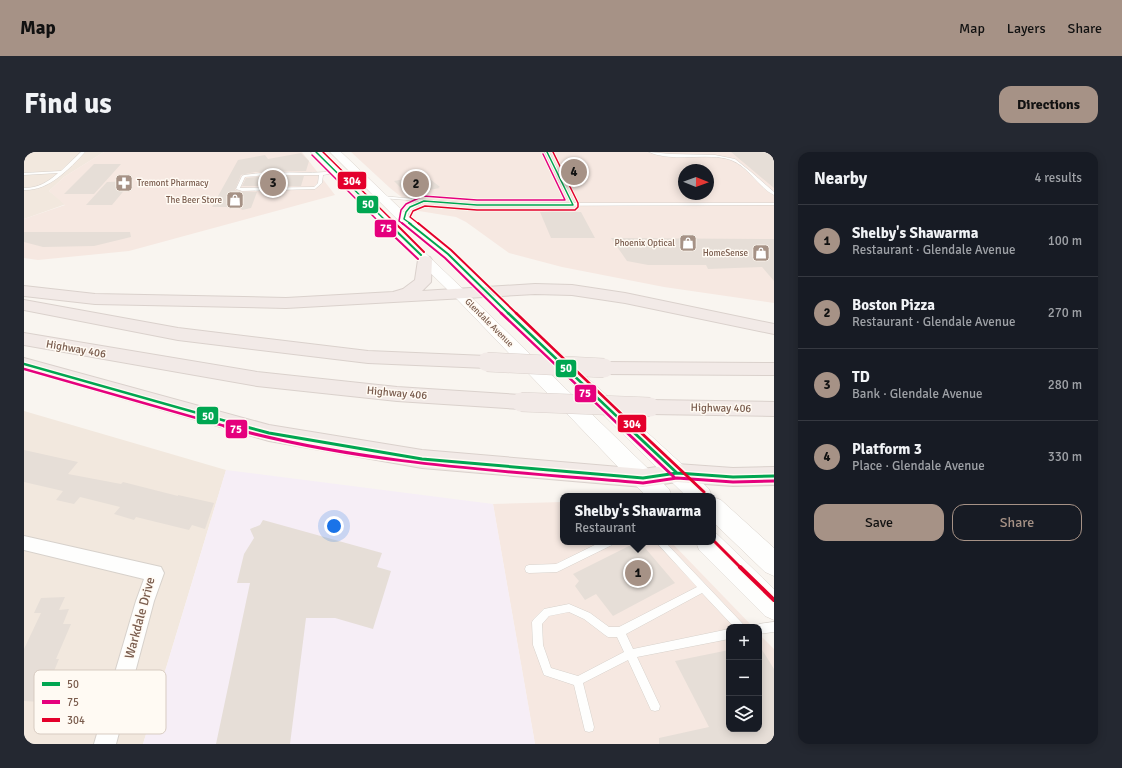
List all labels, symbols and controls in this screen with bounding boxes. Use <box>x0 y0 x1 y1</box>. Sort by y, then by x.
text: Map <box>20 16 56 40</box>
text: Map <box>959 20 985 37</box>
text: Layers <box>1007 20 1046 37</box>
text: Share <box>1068 20 1102 37</box>
button: Directions <box>999 86 1098 123</box>
text: Find us <box>24 87 112 121</box>
pin: 4 <box>561 157 587 187</box>
north arrow <box>678 164 714 200</box>
pin: 3 <box>260 168 286 198</box>
text: Nearby <box>814 168 867 189</box>
pin: 2 <box>403 169 429 199</box>
text: 4 results <box>1034 170 1082 186</box>
line badge: 304 <box>337 171 367 190</box>
pharmacy icon: Tremont Pharmacy <box>114 173 134 193</box>
text: 304 <box>343 175 361 188</box>
place label: Tremont Pharmacy <box>137 178 209 189</box>
shop icon: The Beer Store <box>225 190 245 210</box>
place label: The Beer Store <box>166 195 222 206</box>
line badge: 50 <box>356 195 379 214</box>
text: 50 <box>362 198 374 211</box>
line badge: 75 <box>374 219 397 238</box>
text: 75 <box>380 222 392 235</box>
text: Shelby's Shawarma <box>852 224 978 242</box>
shop icon: Phoenix Optical <box>678 233 698 253</box>
text: 1 <box>823 233 831 249</box>
text: 100 m <box>1048 233 1082 249</box>
place label: Phoenix Optical <box>615 238 675 249</box>
text: Restaurant · Glendale Avenue <box>852 242 1016 258</box>
shop icon: HomeSense <box>751 243 771 263</box>
place label: HomeSense <box>703 248 748 259</box>
street label: Glendale Avenue <box>462 296 516 350</box>
text: Boston Pizza <box>852 296 935 314</box>
text: 2 <box>823 305 831 321</box>
text: 270 m <box>1048 305 1082 321</box>
text: Restaurant · Glendale Avenue <box>852 314 1016 330</box>
street label: Highway 406 <box>45 337 107 361</box>
line badge: 50 <box>555 359 577 378</box>
text: 50 <box>560 362 572 375</box>
text: TD <box>852 368 870 386</box>
text: 3 <box>823 377 831 393</box>
text: 280 m <box>1048 377 1082 393</box>
street label: Highway 406 <box>366 384 428 402</box>
line badge: 75 <box>574 384 597 403</box>
text: Bank · Glendale Avenue <box>852 386 983 402</box>
text: 75 <box>579 387 591 400</box>
street label: Highway 406 <box>691 401 752 415</box>
line badge: 50 <box>196 406 219 425</box>
text: 50 <box>202 410 214 423</box>
line badge: 304 <box>617 414 647 433</box>
text: 304 <box>623 418 641 431</box>
line badge: 75 <box>225 419 248 439</box>
text: 75 <box>230 423 242 436</box>
text: Platform 3 <box>852 440 922 458</box>
text: 4 <box>823 449 831 465</box>
text: 330 m <box>1048 449 1082 465</box>
text: Place · Glendale Avenue <box>852 458 985 474</box>
popup <box>560 493 716 545</box>
text: Shelby's Shawarma <box>575 502 701 520</box>
button: Save <box>814 504 944 541</box>
button: Share <box>952 504 1082 541</box>
your location <box>324 516 344 536</box>
text: Restaurant <box>575 520 636 536</box>
pin: 1 <box>625 558 651 588</box>
street label: Warkdale Drive <box>121 575 159 661</box>
map controls <box>726 624 762 732</box>
button: + <box>726 624 762 660</box>
button: − <box>726 660 762 696</box>
legend <box>34 670 166 734</box>
text: 50 <box>67 678 79 691</box>
text: 75 <box>67 696 79 709</box>
button: layers <box>726 696 762 732</box>
text: 304 <box>67 714 85 727</box>

